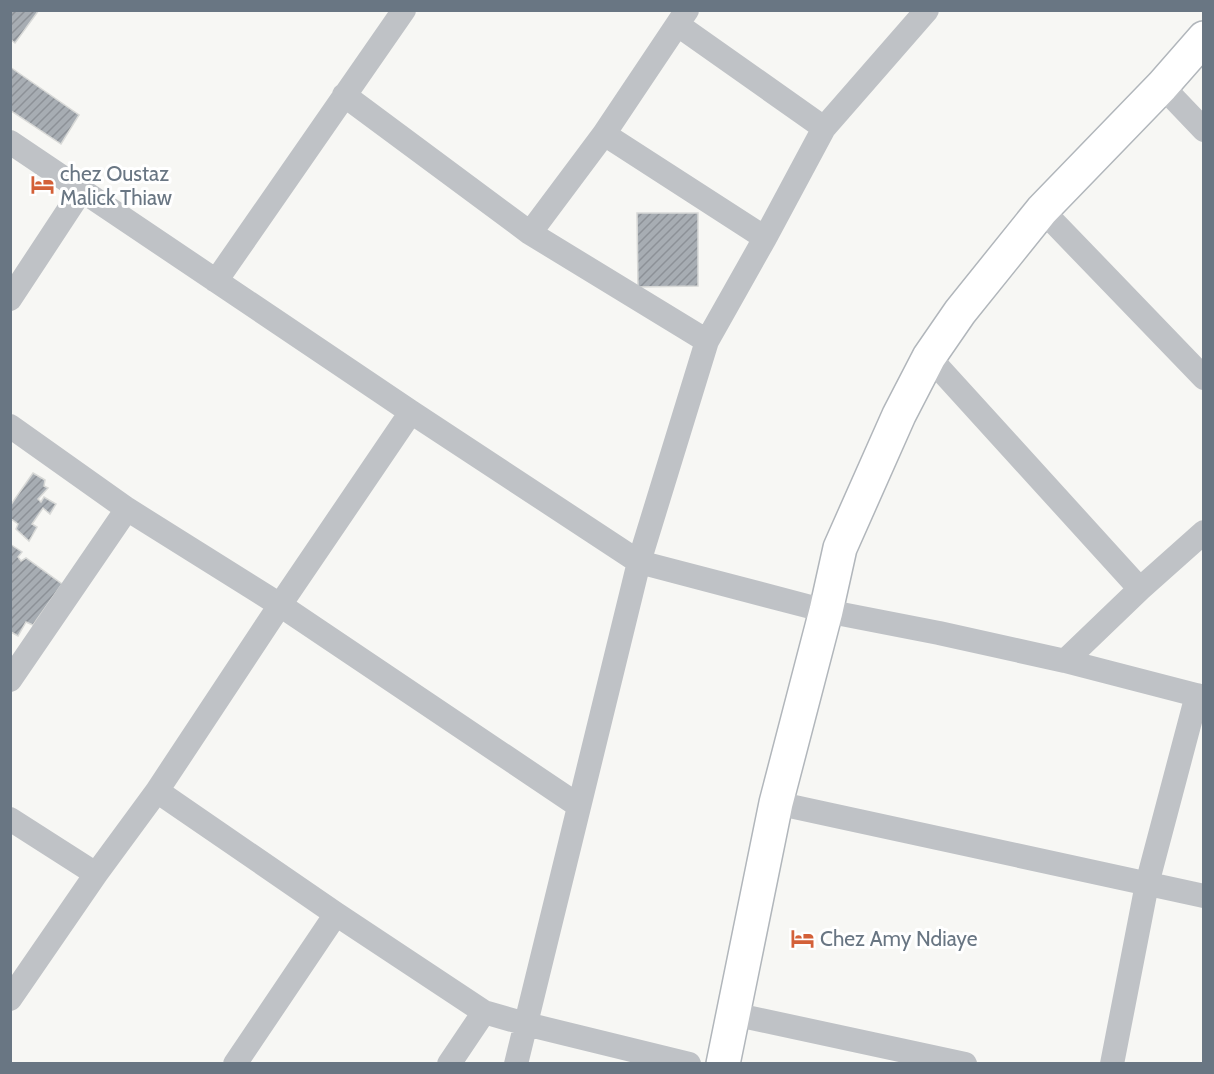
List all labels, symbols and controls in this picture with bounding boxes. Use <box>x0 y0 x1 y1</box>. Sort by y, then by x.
place label: chez Oustaz Malick Thiaw <box>60 161 172 210</box>
hotel icon: chez Oustaz Malick Thiaw <box>29 172 55 198</box>
hotel icon: Chez Amy Ndiaye <box>789 925 815 951</box>
place label: Chez Amy Ndiaye <box>820 926 978 951</box>

